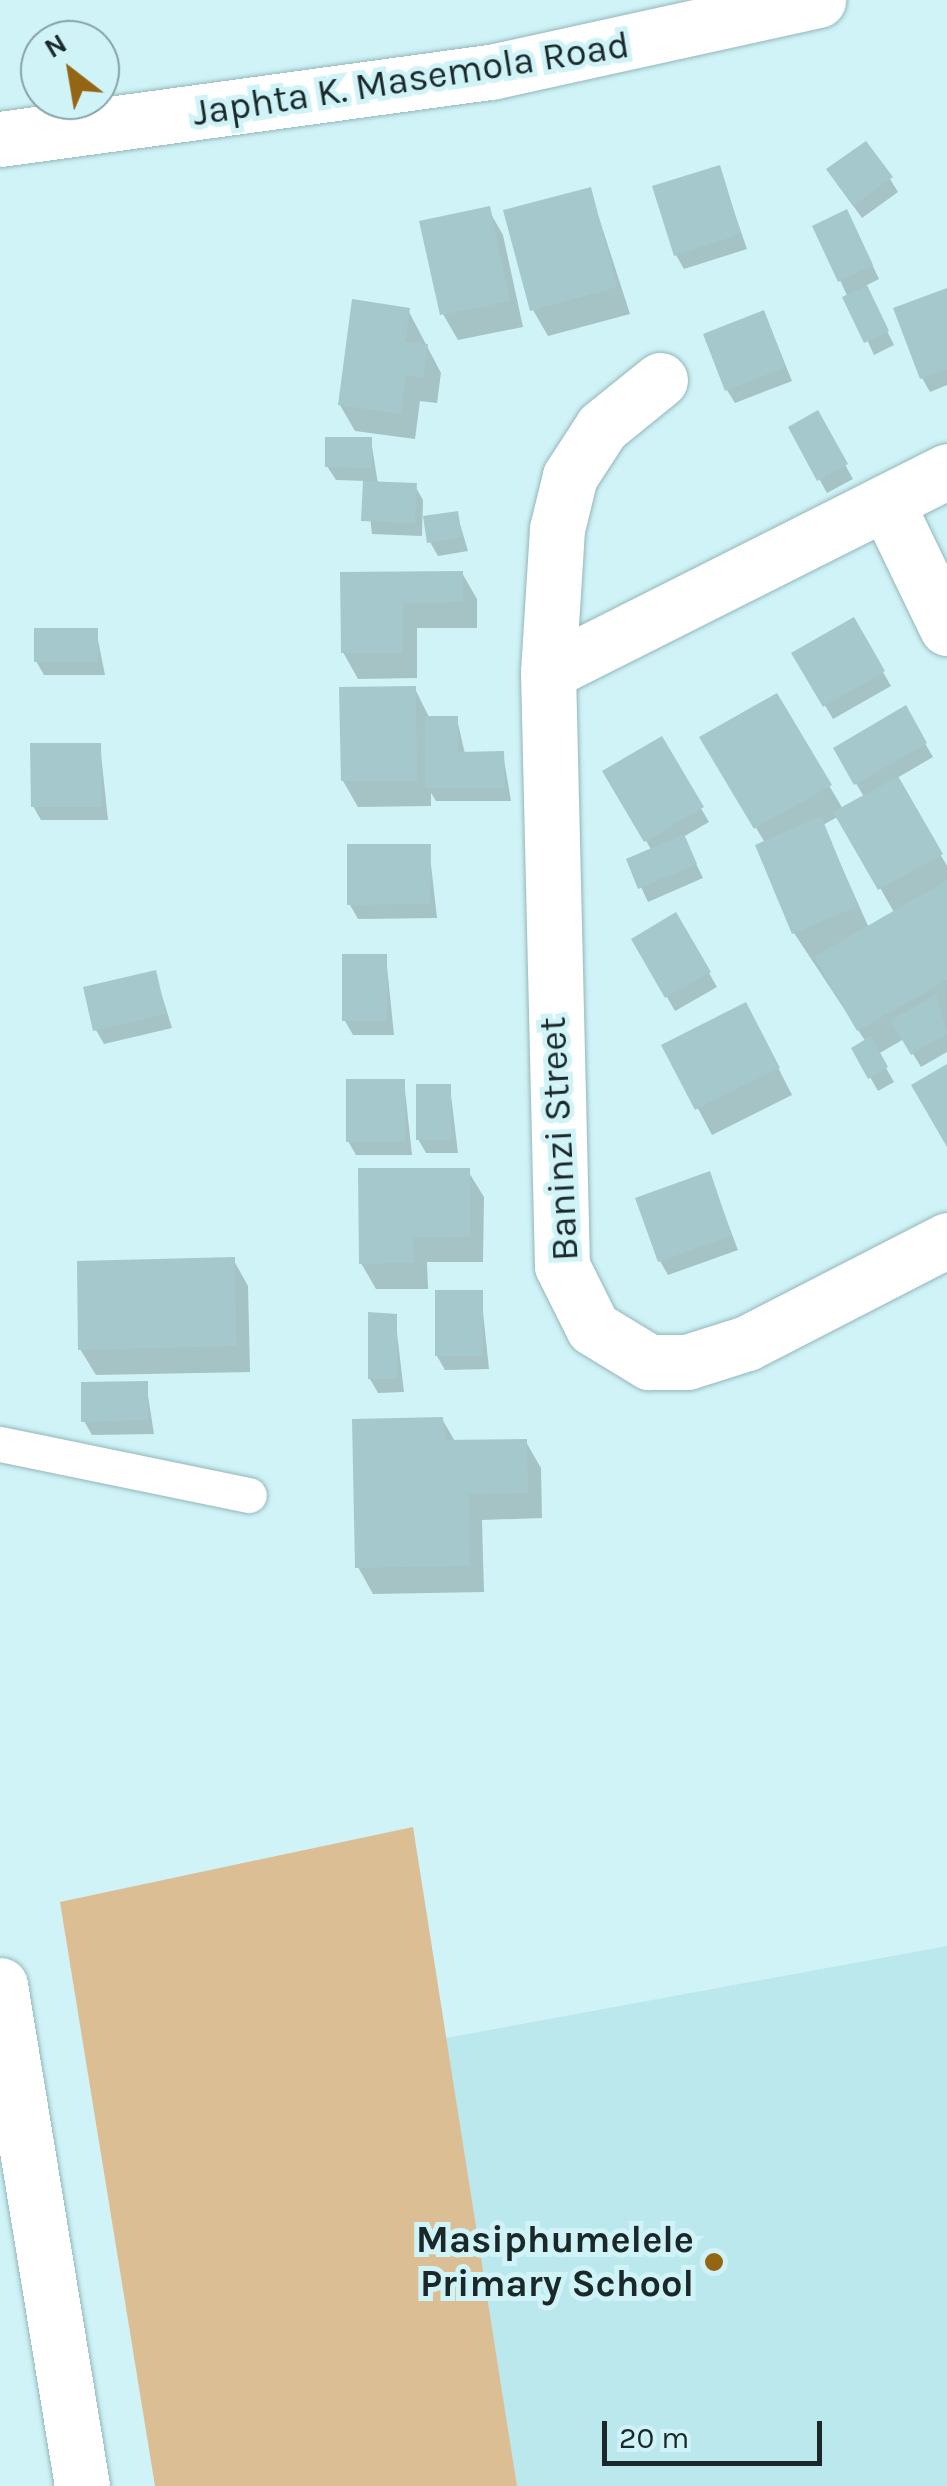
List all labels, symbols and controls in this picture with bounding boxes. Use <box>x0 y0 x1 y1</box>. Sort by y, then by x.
north arrow <box>20 20 120 120</box>
street label: Japhta K. Masemola Road <box>189 22 633 136</box>
text: N <box>38 26 72 65</box>
street label: Baninzi Street <box>530 1016 588 1262</box>
place label: Masiphumelele Primary School <box>416 2217 694 2306</box>
marker: Masiphumelele Primary School <box>703 2251 725 2273</box>
scale bar <box>607 2401 827 2463</box>
text: 20 m <box>619 2420 689 2456</box>

